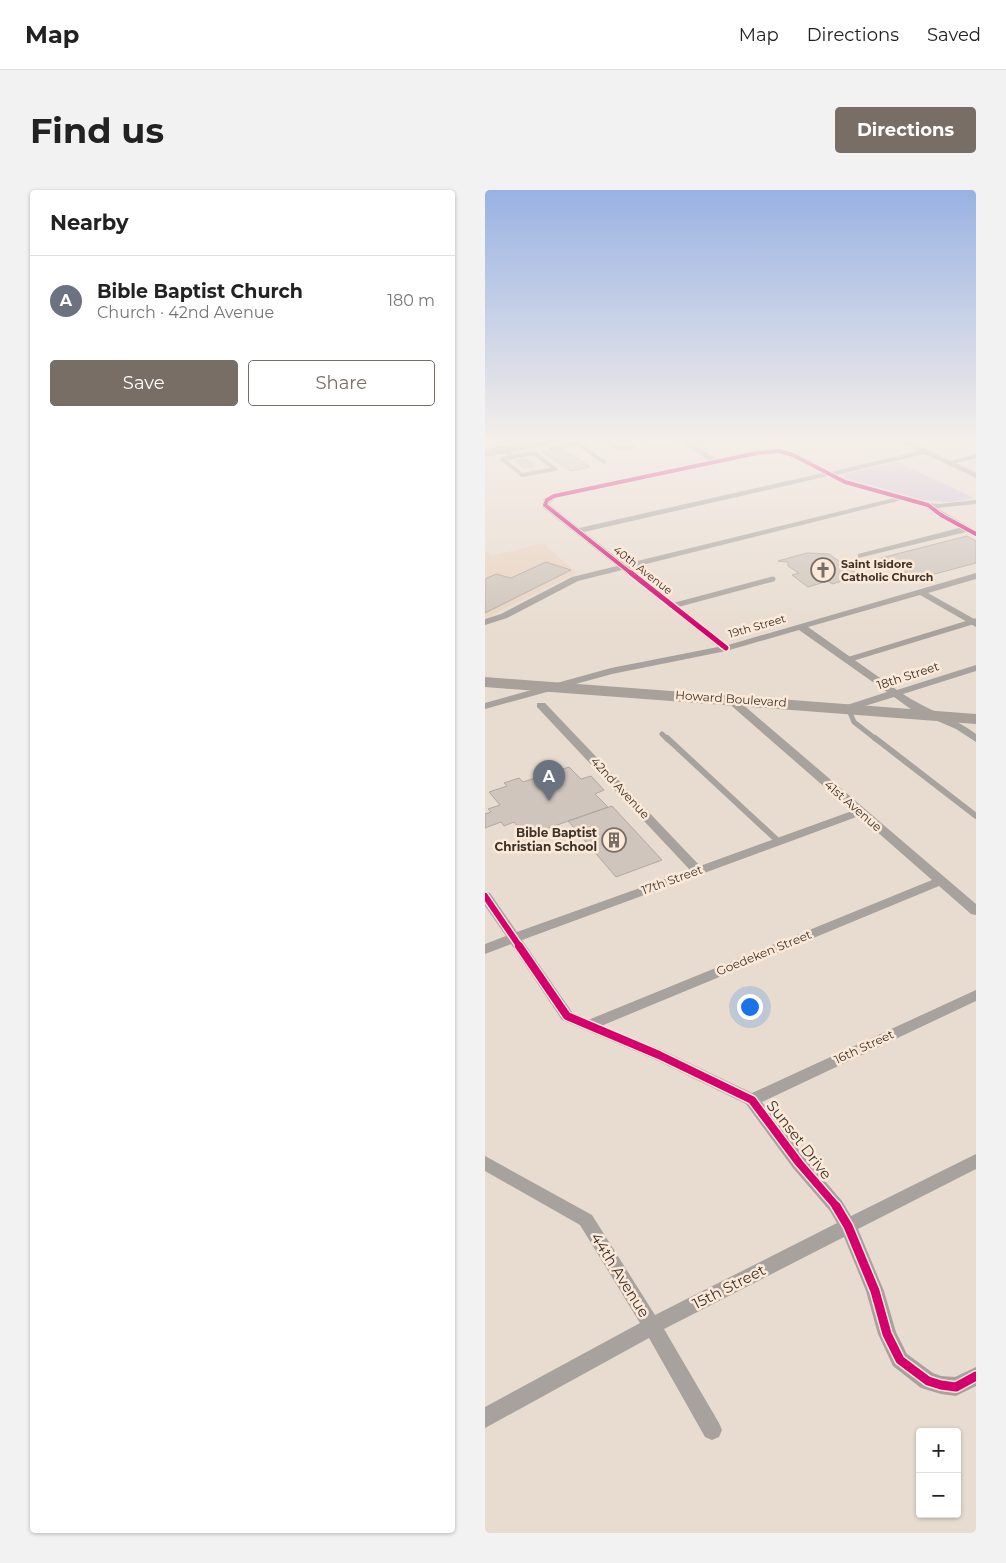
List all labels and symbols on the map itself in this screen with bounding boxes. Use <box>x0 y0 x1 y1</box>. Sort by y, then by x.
street label: 40th Avenue <box>611 543 676 598</box>
church icon: Saint Isidore Catholic Church <box>810 557 836 583</box>
place label: Saint Isidore Catholic Church <box>841 557 933 584</box>
street label: 19th Street <box>727 611 788 641</box>
street label: 18th Street <box>875 658 941 693</box>
street label: Howard Boulevard <box>675 687 787 710</box>
street label: 42nd Avenue <box>588 754 653 822</box>
pin: A <box>533 760 565 801</box>
street label: 41st Avenue <box>822 777 885 835</box>
place label: Bible Baptist Christian School <box>495 825 598 854</box>
building icon: Bible Baptist Christian School <box>601 827 627 853</box>
street label: 17th Street <box>639 862 704 897</box>
street label: Goedeken Street <box>714 927 814 978</box>
your location <box>737 994 763 1020</box>
street label: 16th Street <box>832 1026 896 1067</box>
street label: Sunset Drive <box>763 1096 836 1183</box>
street label: 44th Avenue <box>587 1229 654 1321</box>
street label: 15th Street <box>689 1260 768 1313</box>

